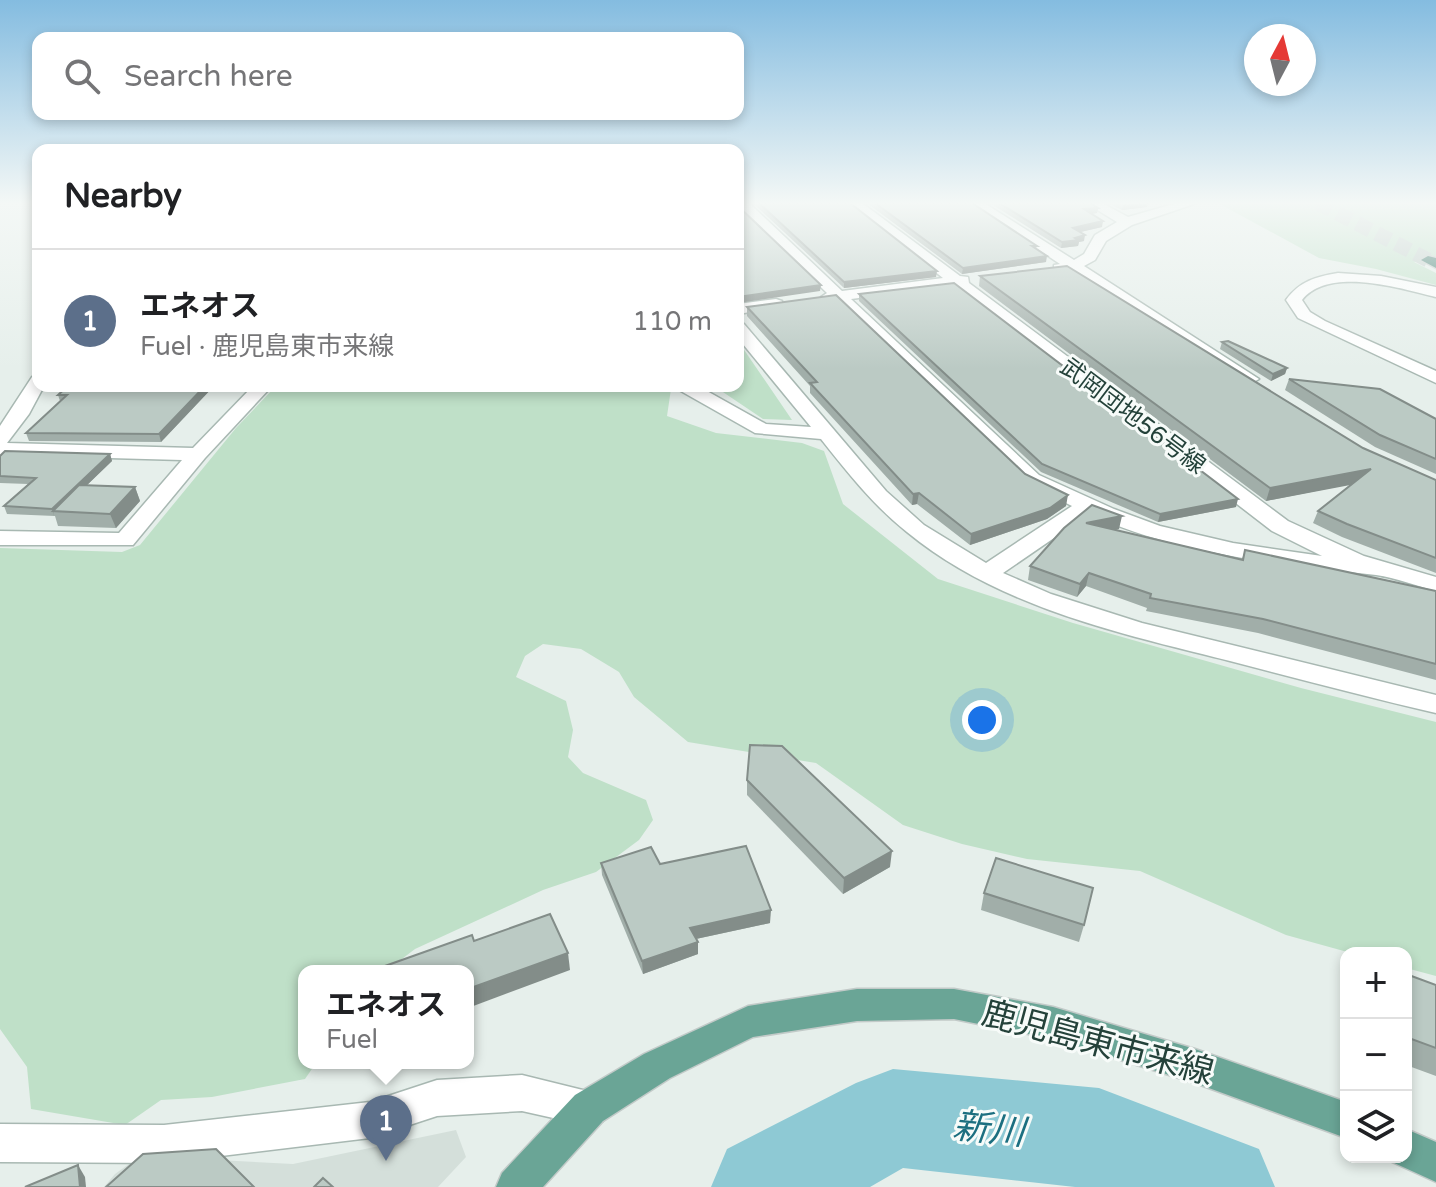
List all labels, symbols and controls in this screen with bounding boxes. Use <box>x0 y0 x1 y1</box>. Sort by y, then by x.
north arrow <box>1244 24 1316 96</box>
search box <box>32 32 744 120</box>
icon: search <box>60 54 104 98</box>
text: Search here <box>124 58 293 95</box>
text: Nearby <box>64 176 182 217</box>
text: エネオス <box>140 288 260 325</box>
text: 1 <box>82 306 98 337</box>
text: 110 m <box>632 306 712 337</box>
text: Fuel · 鹿児島東市来線 <box>140 331 394 362</box>
street label: 武岡団地56号線 <box>1054 352 1211 480</box>
your location <box>962 700 1002 740</box>
map controls <box>1340 947 1412 1163</box>
button: + <box>1340 947 1412 1019</box>
popup <box>298 965 474 1069</box>
text: エネオス <box>326 987 446 1024</box>
street label: 鹿児島東市来線 <box>977 993 1218 1094</box>
button: − <box>1340 1019 1412 1091</box>
text: Fuel <box>326 1024 378 1055</box>
button: layers <box>1340 1091 1412 1163</box>
pin: 1 <box>360 1095 412 1161</box>
water label: 新川 <box>951 1104 1031 1155</box>

